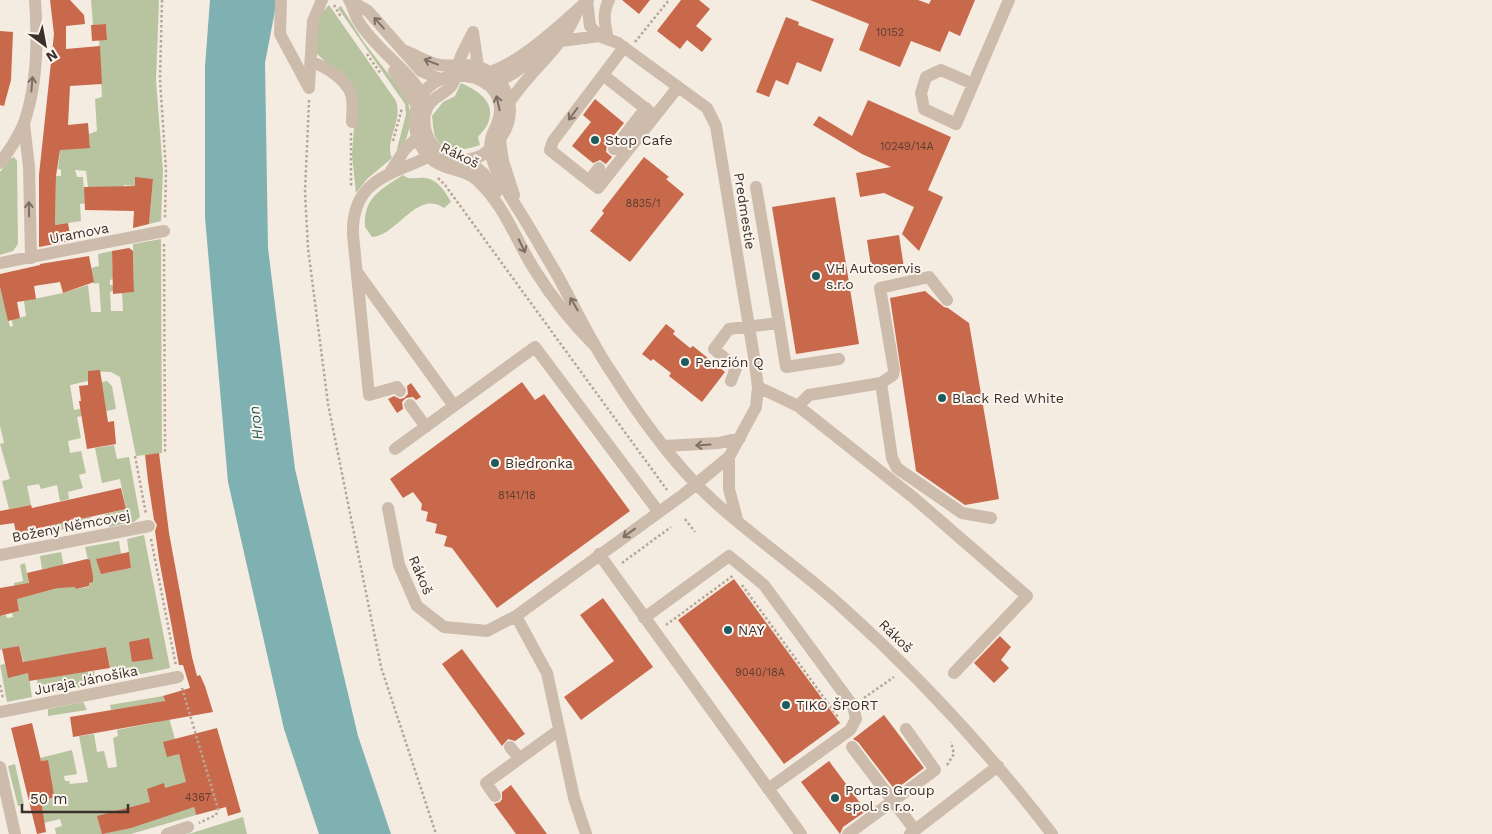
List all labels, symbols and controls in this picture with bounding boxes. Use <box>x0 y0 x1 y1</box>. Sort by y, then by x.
one-way arrow <box>373 17 385 30</box>
north arrow <box>20 20 70 70</box>
house number: 10152 <box>876 26 904 39</box>
text: N <box>43 46 61 66</box>
one-way arrow <box>424 56 439 66</box>
one-way arrow <box>27 77 37 93</box>
one-way arrow <box>493 96 502 112</box>
one-way arrow <box>568 107 579 120</box>
place label: Stop Cafe <box>605 132 673 148</box>
marker: Stop Cafe <box>589 134 601 146</box>
street label: Rákoš <box>438 139 482 171</box>
house number: 10249/14A <box>880 140 934 153</box>
street label: Predmestie <box>731 172 759 250</box>
house number: 8835/1 <box>625 197 661 210</box>
one-way arrow <box>25 201 34 217</box>
street label: Uramova <box>48 219 110 247</box>
one-way arrow <box>518 238 527 253</box>
place label: VH Autoservis s.r.o <box>826 260 921 292</box>
marker: VH Autoservis s.r.o <box>810 270 822 282</box>
one-way arrow <box>568 298 578 312</box>
place label: Penzión Q <box>695 354 764 370</box>
marker: Penzión Q <box>679 356 691 368</box>
place label: Black Red White <box>952 390 1064 406</box>
marker: Black Red White <box>936 392 948 404</box>
water label: Hron <box>245 405 267 441</box>
one-way arrow <box>695 440 711 449</box>
place label: Biedronka <box>505 455 573 471</box>
marker: Biedronka <box>489 457 501 469</box>
house number: 8141/18 <box>498 489 536 502</box>
street label: Boženy Němcovej <box>11 507 131 545</box>
one-way arrow <box>623 527 636 538</box>
street label: Rákoš <box>406 553 436 597</box>
street label: Rákoš <box>876 616 916 656</box>
place label: NAY <box>738 622 765 638</box>
marker: NAY <box>722 624 734 636</box>
street label: Juraja Jánošíka <box>33 662 139 698</box>
house number: 9040/18A <box>735 666 785 679</box>
place label: TIKO ŠPORT <box>796 697 879 713</box>
marker: TIKO ŠPORT <box>780 699 792 711</box>
scale bar <box>22 782 129 814</box>
place label: Portas Group spol. s r.o. <box>845 782 935 814</box>
text: 50 m <box>30 790 67 808</box>
house number: 4367 <box>185 791 211 804</box>
marker: Portas Group spol. s r.o. <box>829 792 841 804</box>

